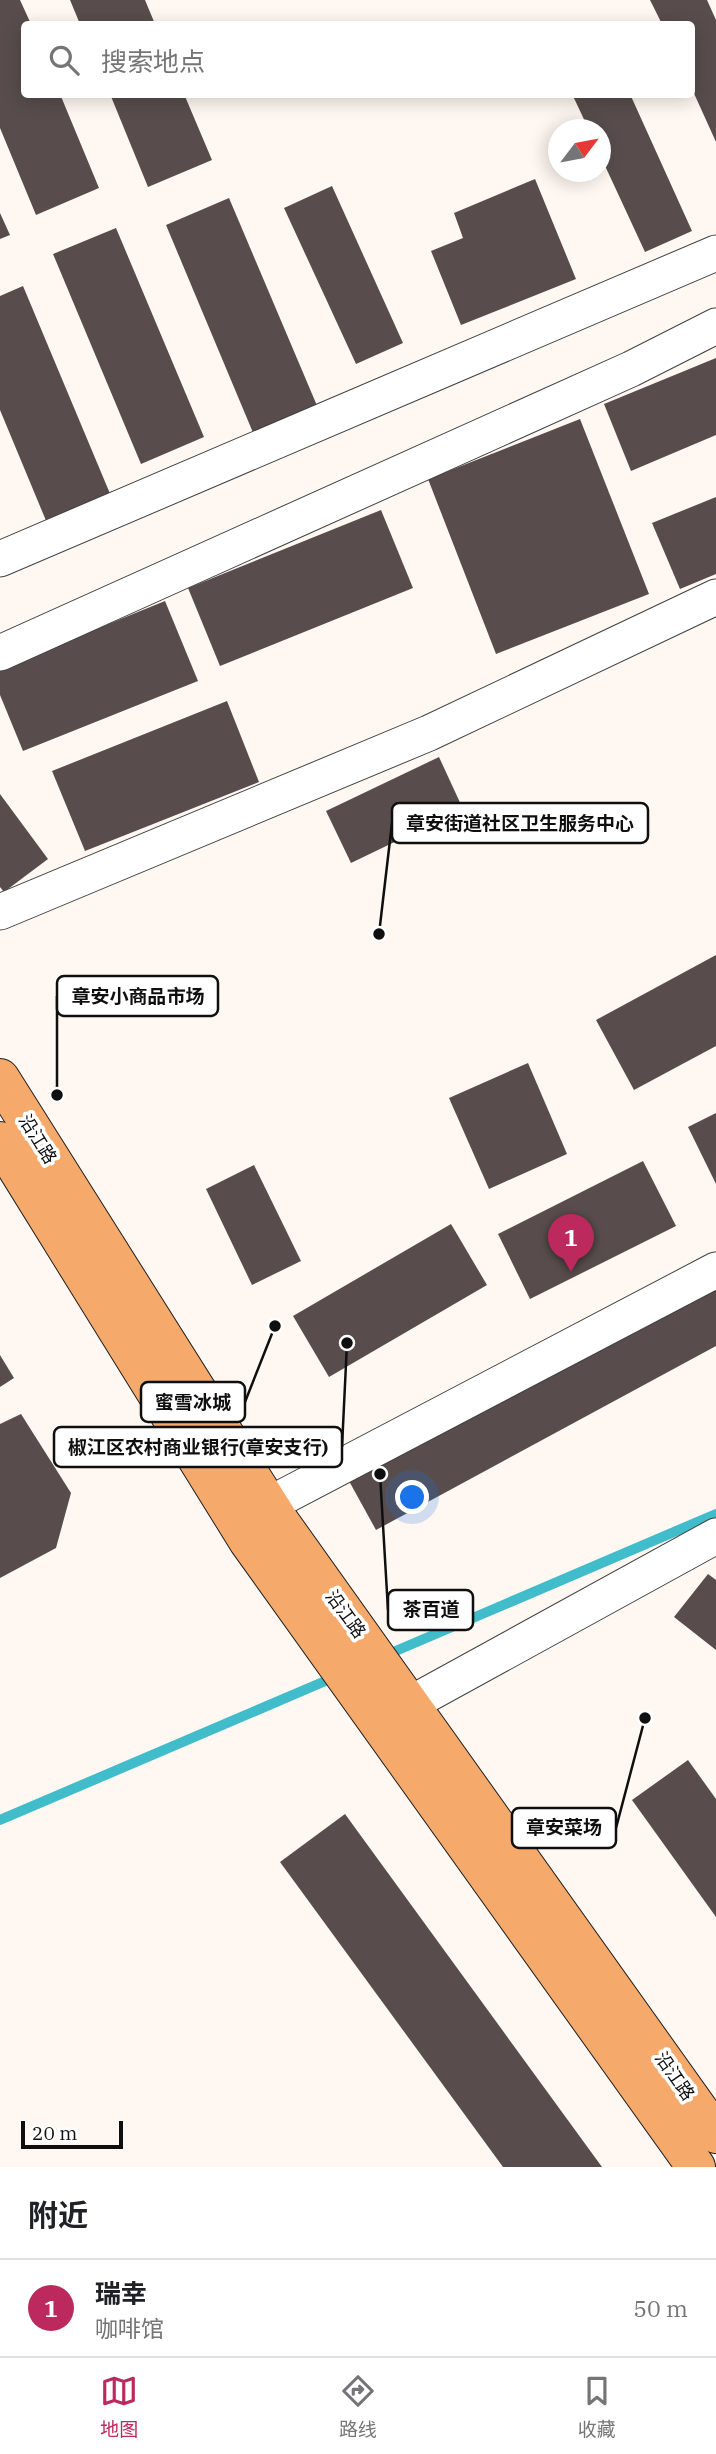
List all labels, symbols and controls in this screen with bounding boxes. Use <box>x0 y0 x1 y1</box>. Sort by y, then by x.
search box <box>21 21 695 98</box>
icon: search <box>45 41 83 79</box>
text: 搜索地点 <box>101 44 205 78</box>
north arrow <box>548 119 611 182</box>
callout: 章安街道社区卫生服务中心 <box>392 803 648 843</box>
text: 章安街道社区卫生服务中心 <box>406 811 634 835</box>
callout: 章安小商品市场 <box>57 976 218 1016</box>
text: 章安小商品市场 <box>71 984 205 1008</box>
street label: 沿江路 <box>14 1110 62 1168</box>
pin: 1 <box>548 1214 594 1272</box>
callout: 蜜雪冰城 <box>141 1382 245 1422</box>
text: 蜜雪冰城 <box>155 1390 231 1414</box>
callout: 椒江区农村商业银行(章安支行) <box>54 1427 342 1467</box>
text: 椒江区农村商业银行(章安支行) <box>68 1435 328 1459</box>
your location <box>395 1480 429 1514</box>
street label: 沿江路 <box>321 1585 371 1643</box>
callout: 茶百道 <box>388 1590 473 1630</box>
text: 茶百道 <box>402 1597 460 1621</box>
callout: 章安菜场 <box>512 1808 616 1848</box>
text: 章安菜场 <box>526 1815 602 1839</box>
street label: 沿江路 <box>650 2047 700 2105</box>
scale bar <box>21 2118 122 2150</box>
text: 20 m <box>32 2121 77 2145</box>
text: 附近 <box>28 2195 88 2234</box>
text: 瑞幸 <box>95 2276 147 2310</box>
text: 1 <box>44 2293 58 2323</box>
text: 50 m <box>633 2293 688 2323</box>
text: 咖啡馆 <box>95 2313 164 2343</box>
tab: 地图 <box>100 2372 138 2441</box>
tab: 路线 <box>339 2372 377 2441</box>
tab: 收藏 <box>578 2372 616 2441</box>

